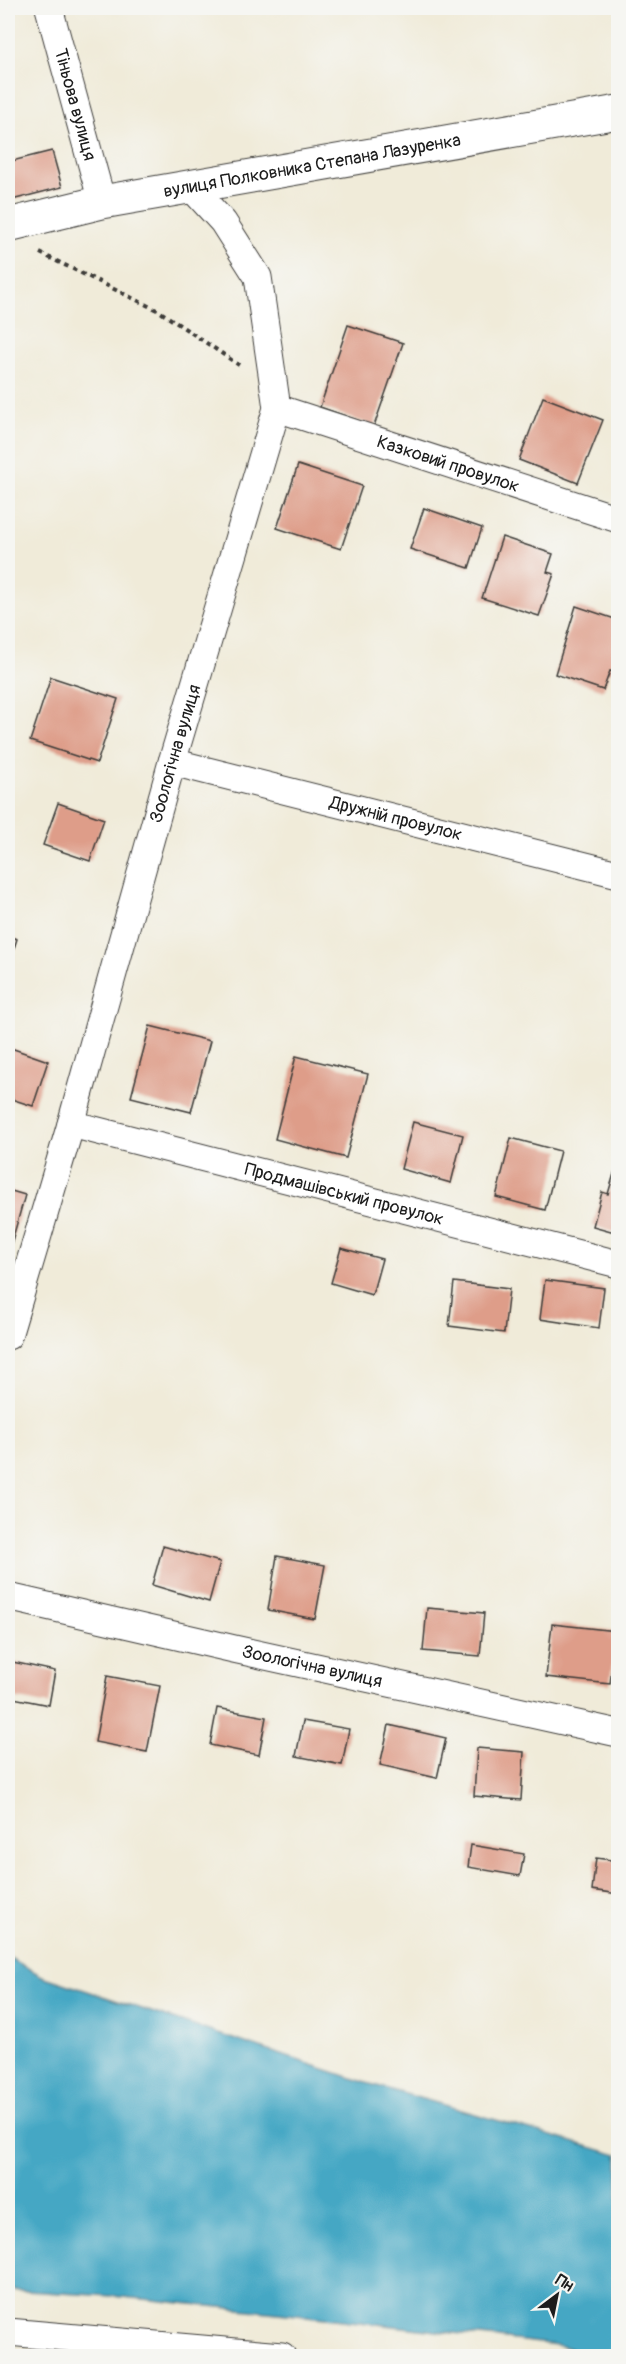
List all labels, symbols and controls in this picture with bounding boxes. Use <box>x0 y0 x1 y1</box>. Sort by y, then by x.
street label: Тіньова вулиця <box>49 46 102 163</box>
street label: вулиця Полковника Степана Лазуренка <box>162 128 463 203</box>
street label: Казковий провулок <box>374 430 522 498</box>
street label: Зоологічна вулиця <box>144 682 206 825</box>
street label: Дружній провулок <box>327 790 465 846</box>
street label: Продмашівський провулок <box>242 1157 446 1230</box>
street label: Зоологічна вулиця <box>240 1640 384 1693</box>
north arrow <box>527 2265 587 2325</box>
text: Пн <box>552 2270 577 2296</box>

